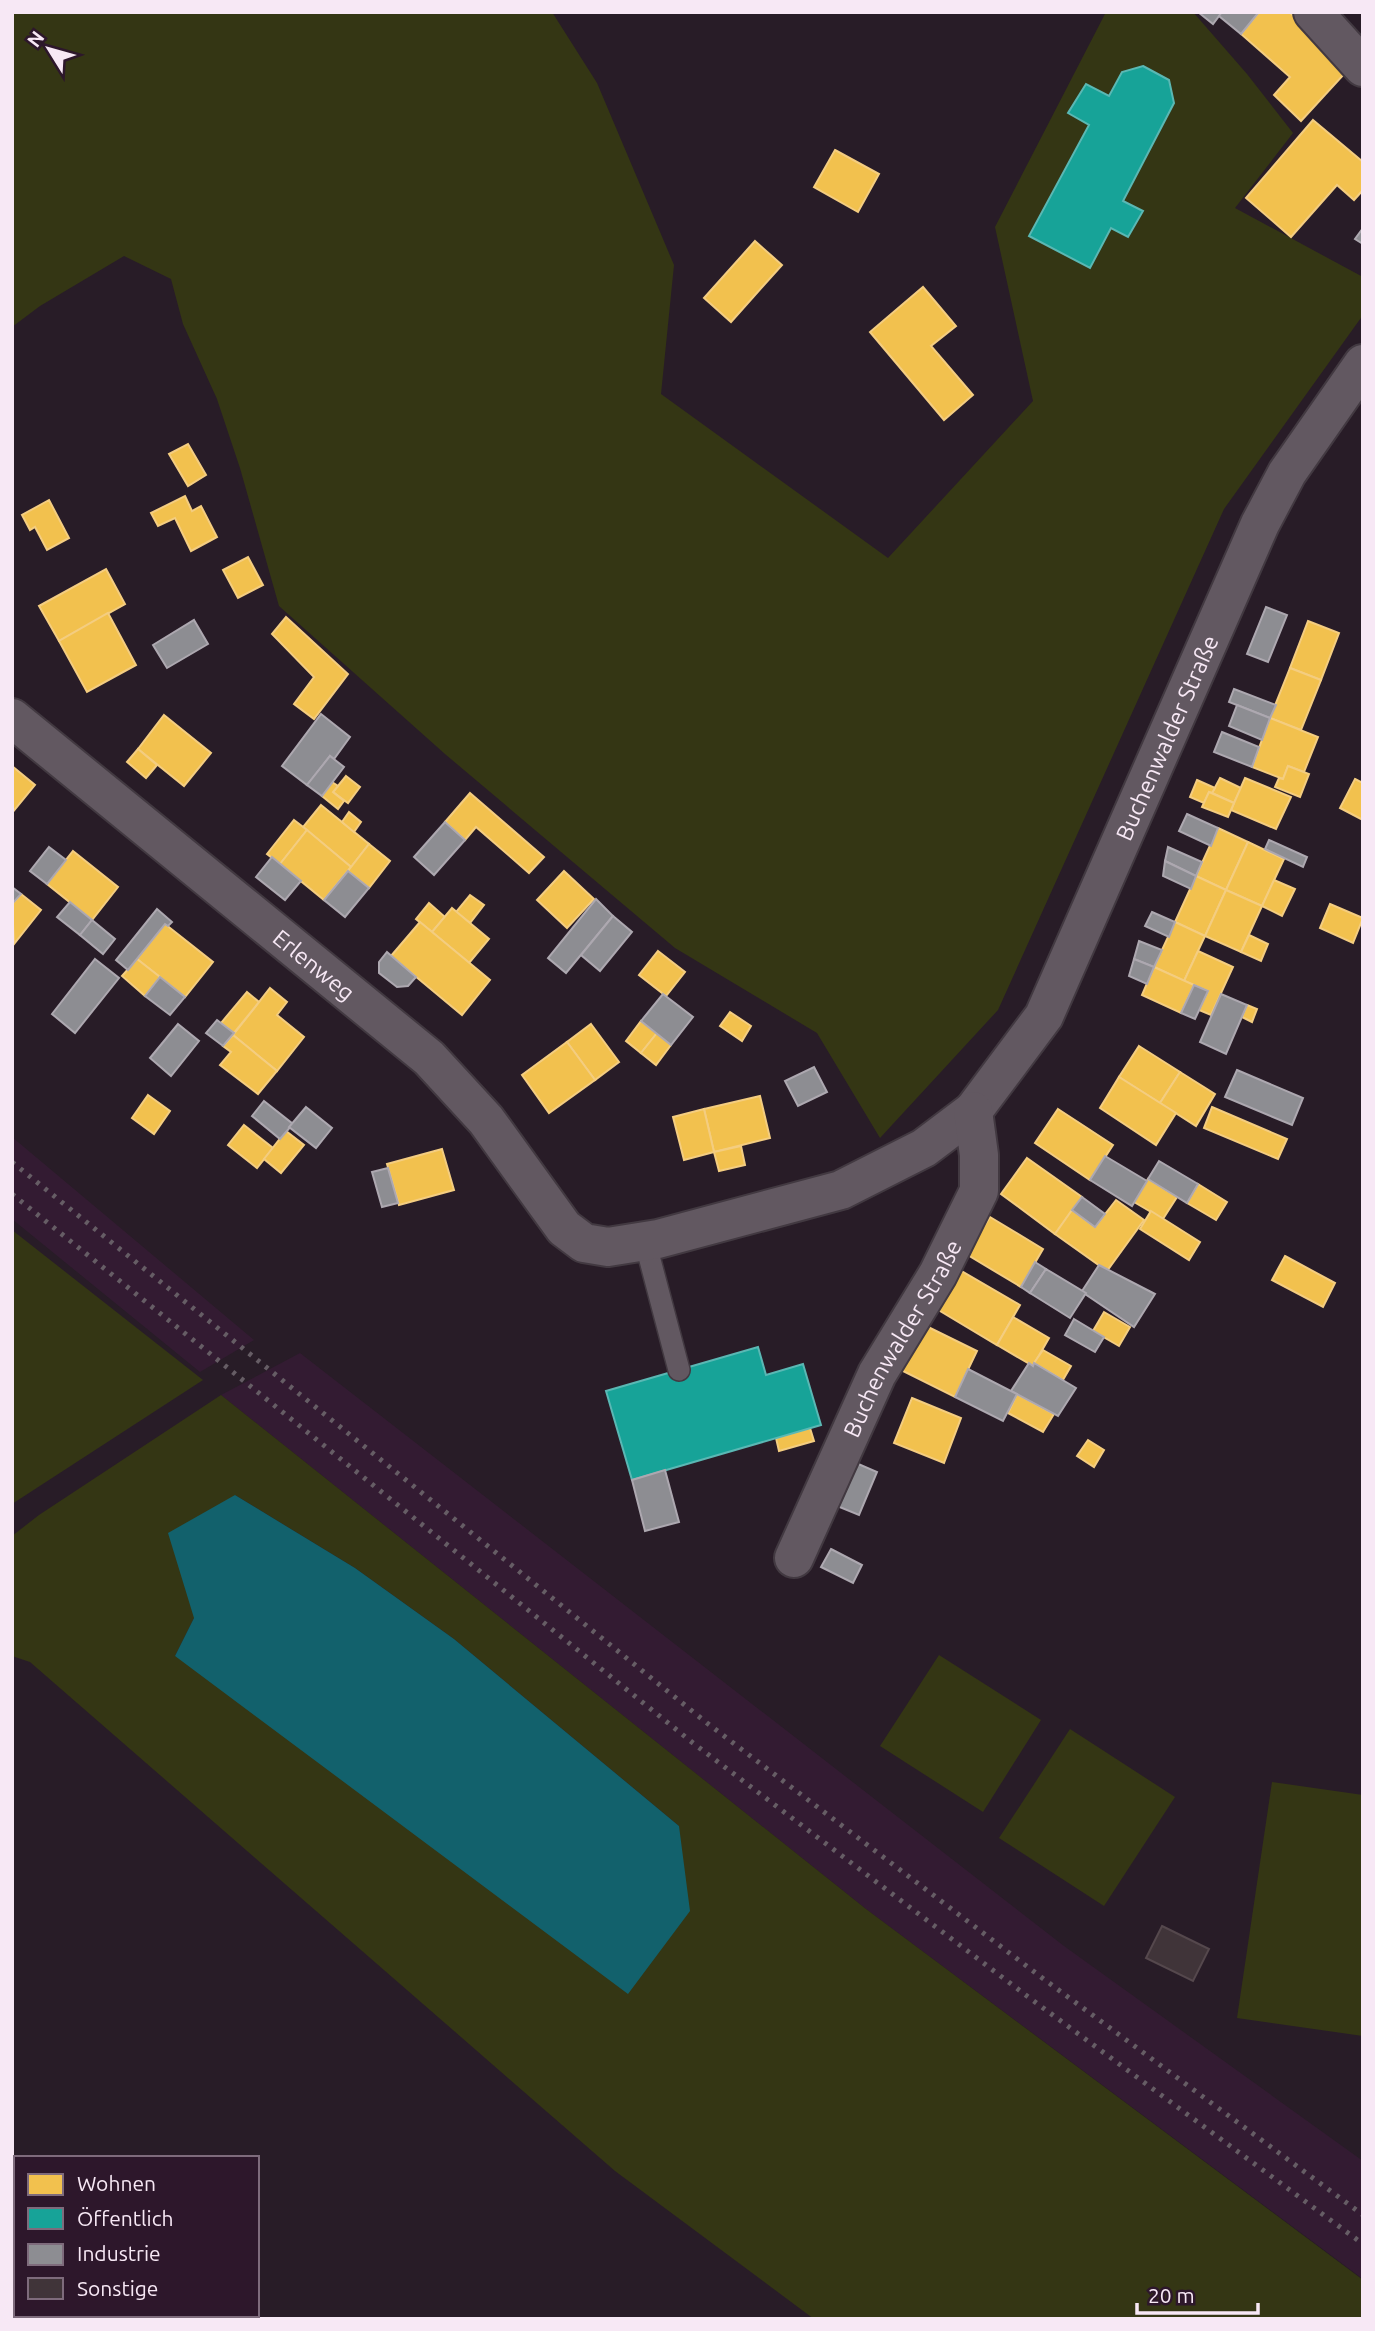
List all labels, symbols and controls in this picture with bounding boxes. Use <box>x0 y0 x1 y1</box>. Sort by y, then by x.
north arrow <box>14 14 84 84</box>
text: N <box>22 26 48 51</box>
street label: Buchenwalder Straße <box>1110 631 1222 844</box>
street label: Erlenweg <box>269 924 360 1005</box>
street label: Buchenwalder Straße <box>838 1236 965 1441</box>
legend <box>14 2156 259 2317</box>
text: Wohnen <box>77 2171 156 2195</box>
text: Öffentlich <box>77 2206 173 2230</box>
text: Industrie <box>77 2241 161 2265</box>
scale bar <box>1137 2272 1258 2316</box>
text: Sonstige <box>77 2276 158 2300</box>
text: 20 m <box>1148 2283 1195 2307</box>

